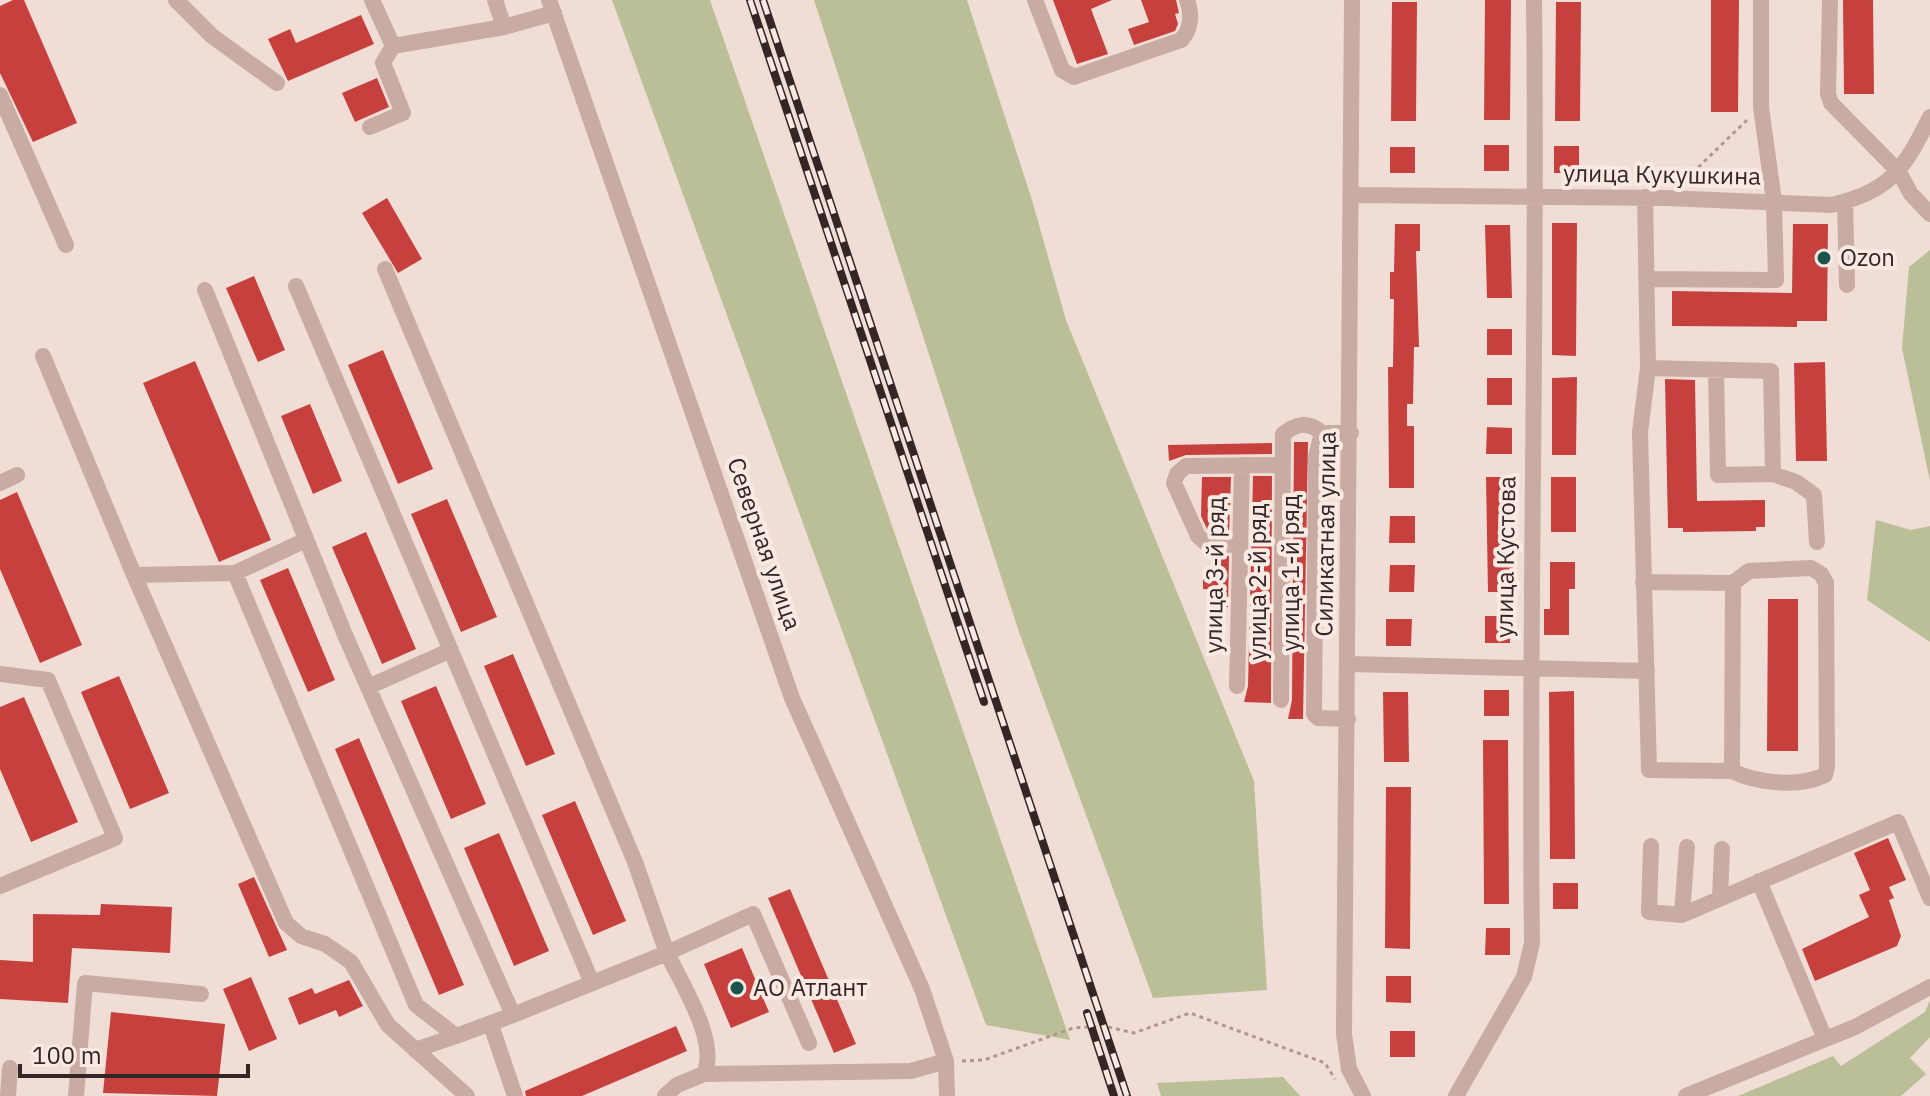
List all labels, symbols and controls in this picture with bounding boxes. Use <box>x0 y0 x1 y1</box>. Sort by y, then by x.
street label: улица Кукушкина <box>1563 156 1761 192</box>
place label: Ozon <box>1840 241 1895 273</box>
marker: Ozon <box>1815 249 1833 267</box>
street label: Силикатная улица <box>1307 431 1343 637</box>
street label: Северная улица <box>720 453 810 634</box>
street label: улица Кустова <box>1488 476 1522 638</box>
street label: улица 1-й ряд <box>1274 495 1306 651</box>
street label: улица 3-й ряд <box>1197 496 1231 654</box>
street label: улица 2-й ряд <box>1241 504 1273 660</box>
place label: АО Атлант <box>753 971 868 1003</box>
marker: АО Атлант <box>728 979 746 997</box>
scale bar <box>20 1028 248 1078</box>
text: 100 m <box>32 1039 102 1071</box>

